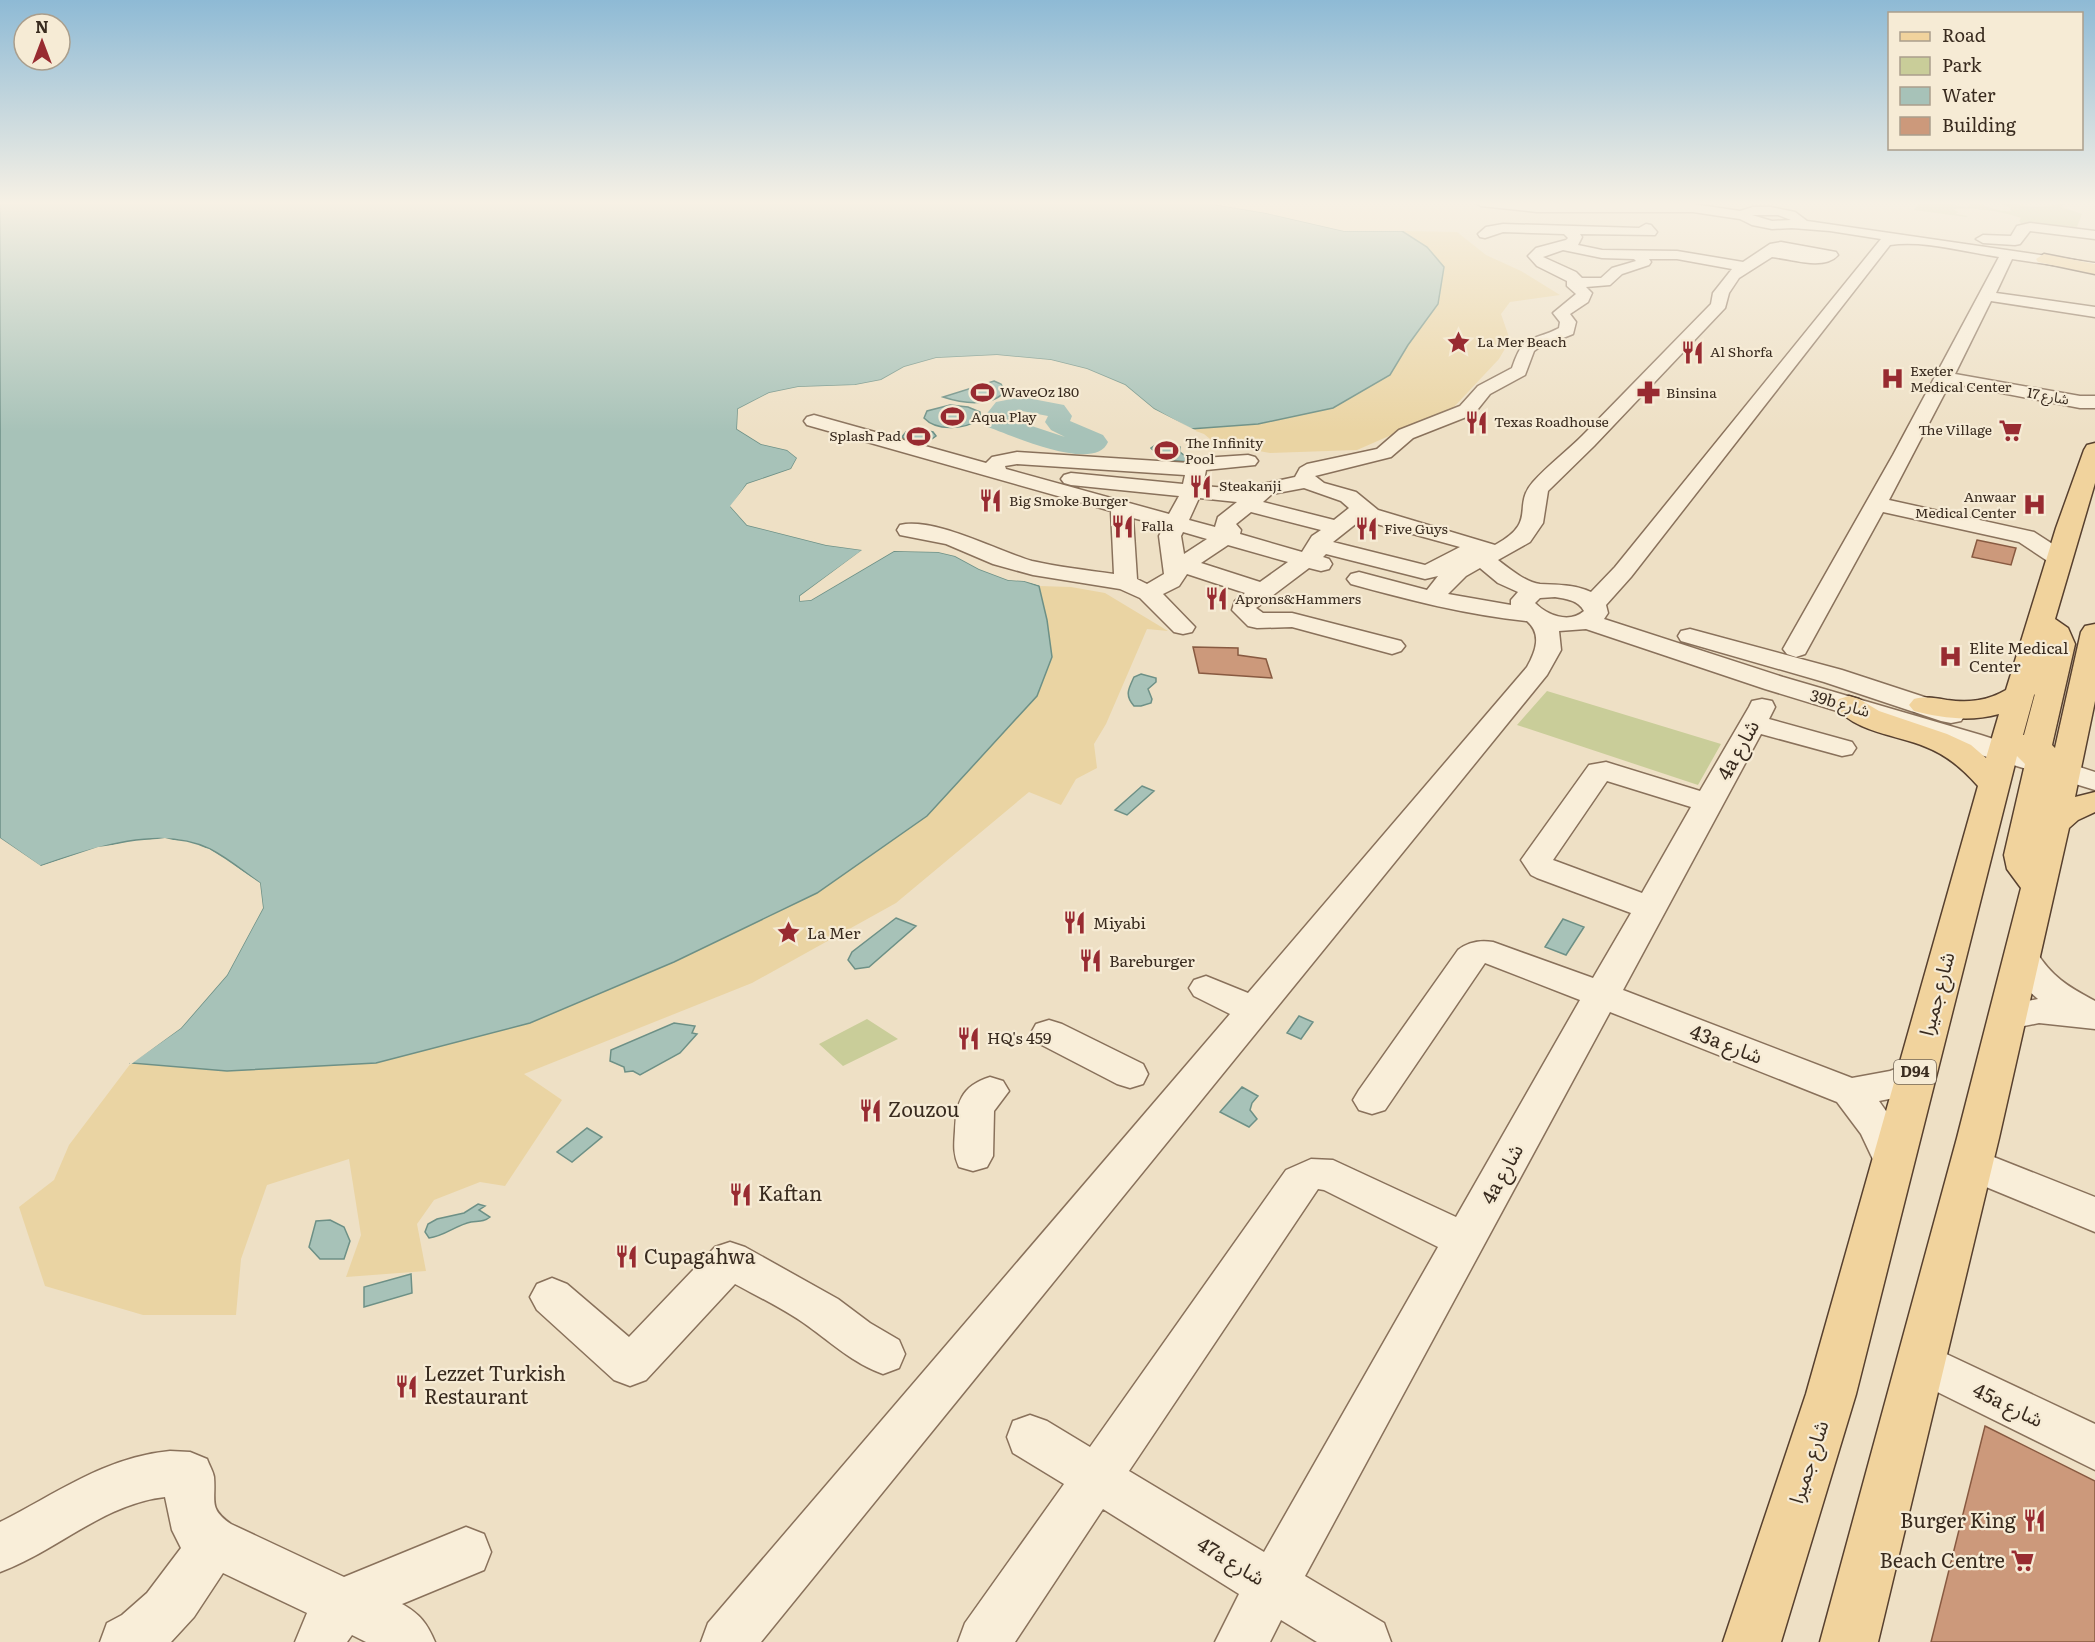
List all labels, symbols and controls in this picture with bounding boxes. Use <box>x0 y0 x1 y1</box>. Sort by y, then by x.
north arrow <box>12 12 72 72</box>
legend <box>1888 12 2083 150</box>
text: N <box>35 14 49 38</box>
text: Road <box>1942 21 1986 48</box>
text: Park <box>1942 51 1983 78</box>
text: Water <box>1942 81 1996 108</box>
text: Building <box>1942 111 2017 138</box>
place icon: La Mer Beach <box>1446 329 1472 355</box>
place label: La Mer Beach <box>1477 331 1567 351</box>
restaurant icon: Al Shorfa <box>1679 339 1705 365</box>
place label: Al Shorfa <box>1710 341 1773 361</box>
place label: Exeter Medical Center <box>1910 360 2012 396</box>
hospital icon: Exeter Medical Center <box>1879 366 1905 392</box>
sports icon: WaveOz 180 <box>969 379 995 405</box>
pharmacy icon: Binsina <box>1635 380 1661 406</box>
place label: WaveOz 180 <box>1000 381 1079 401</box>
street label: شارع 17 <box>2025 381 2071 411</box>
place label: Binsina <box>1666 382 1717 402</box>
sports icon: Aqua Play <box>940 404 966 430</box>
place label: Aqua Play <box>971 406 1038 426</box>
restaurant icon: Texas Roadhouse <box>1463 409 1489 435</box>
place label: Texas Roadhouse <box>1494 411 1609 431</box>
supermarket icon: The Village <box>1997 417 2023 443</box>
place label: The Village <box>1918 419 1992 439</box>
sports icon: Splash Pad <box>906 423 932 449</box>
place label: Splash Pad <box>829 425 901 445</box>
place label: The Infinity Pool <box>1185 432 1264 468</box>
sports icon: The Infinity Pool <box>1154 438 1180 464</box>
restaurant icon: Steakanji <box>1188 473 1214 499</box>
place label: Steakanji <box>1219 475 1282 495</box>
place label: Anwaar Medical Center <box>1915 486 2016 522</box>
restaurant icon: Big Smoke Burger <box>978 488 1004 514</box>
place label: Big Smoke Burger <box>1009 490 1128 510</box>
hospital icon: Anwaar Medical Center <box>2021 492 2047 518</box>
restaurant icon: Falla <box>1110 513 1136 539</box>
place label: Falla <box>1141 515 1174 535</box>
restaurant icon: Five Guys <box>1353 516 1379 542</box>
place label: Five Guys <box>1384 518 1448 538</box>
restaurant icon: Aprons&Hammers <box>1204 586 1230 612</box>
place label: Aprons&Hammers <box>1235 588 1361 608</box>
place label: Elite Medical Center <box>1969 635 2068 677</box>
hospital icon: Elite Medical Center <box>1938 644 1964 670</box>
street label: 39b شارع <box>1807 682 1873 724</box>
street label: 4a شارع <box>1707 713 1767 786</box>
restaurant icon: Miyabi <box>1062 910 1088 936</box>
place label: Miyabi <box>1093 910 1146 934</box>
place icon: La Mer <box>776 920 802 946</box>
place label: La Mer <box>807 920 861 944</box>
restaurant icon: Bareburger <box>1078 948 1104 974</box>
place label: Bareburger <box>1109 948 1195 972</box>
street label: شارع جميرا <box>1909 948 1963 1039</box>
street label: 43a شارع <box>1685 1015 1767 1072</box>
restaurant icon: HQ's 459 <box>956 1025 982 1051</box>
place label: HQ's 459 <box>987 1025 1051 1049</box>
road number: D94 <box>1894 1060 1936 1084</box>
place label: Zouzou <box>888 1093 960 1123</box>
restaurant icon: Zouzou <box>857 1097 883 1123</box>
street label: 4a شارع <box>1471 1137 1531 1210</box>
place label: Kaftan <box>758 1177 822 1207</box>
restaurant icon: Kaftan <box>727 1181 753 1207</box>
place label: Cupagahwa <box>644 1240 756 1270</box>
restaurant icon: Cupagahwa <box>613 1244 639 1270</box>
place label: Lezzet Turkish Restaurant <box>424 1357 566 1410</box>
restaurant icon: Lezzet Turkish Restaurant <box>393 1373 419 1399</box>
street label: 45a شارع <box>1968 1373 2049 1435</box>
street label: شارع جميرا <box>1780 1416 1837 1508</box>
place label: Burger King <box>1900 1504 2017 1534</box>
restaurant icon: Burger King <box>2021 1508 2047 1534</box>
street label: 47a شارع <box>1191 1527 1272 1593</box>
place label: Beach Centre <box>1880 1544 2005 1574</box>
supermarket icon: Beach Centre <box>2010 1548 2036 1574</box>

